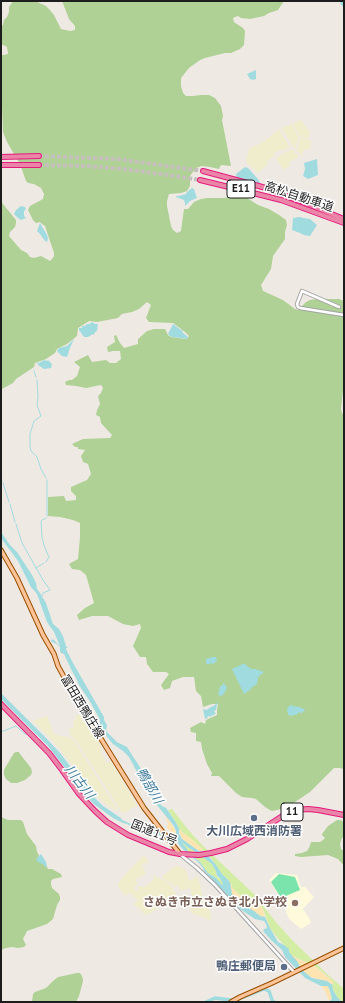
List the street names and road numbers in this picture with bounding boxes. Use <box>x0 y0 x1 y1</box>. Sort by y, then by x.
street label: 高松自動車道 <box>263 179 335 215</box>
road number: E11 <box>227 180 255 198</box>
street label: 富田西鴨庄線 <box>57 672 107 742</box>
road number: 11 <box>281 803 303 821</box>
street label: 国道11号 <box>129 817 179 849</box>

